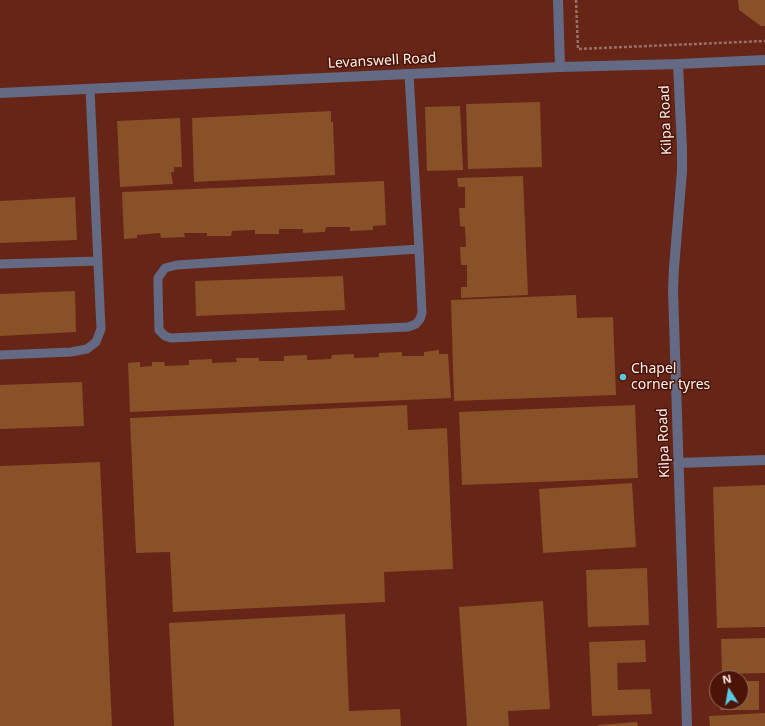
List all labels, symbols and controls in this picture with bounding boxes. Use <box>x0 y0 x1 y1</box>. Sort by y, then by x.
street label: Levanswell Road <box>327 50 437 72</box>
street label: Kilpa Road <box>656 85 676 155</box>
place label: Chapel corner tyres <box>631 361 710 394</box>
marker: Chapel corner tyres <box>618 372 628 382</box>
street label: Kilpa Road <box>654 408 674 478</box>
north arrow <box>709 670 749 710</box>
text: N <box>721 670 733 687</box>

